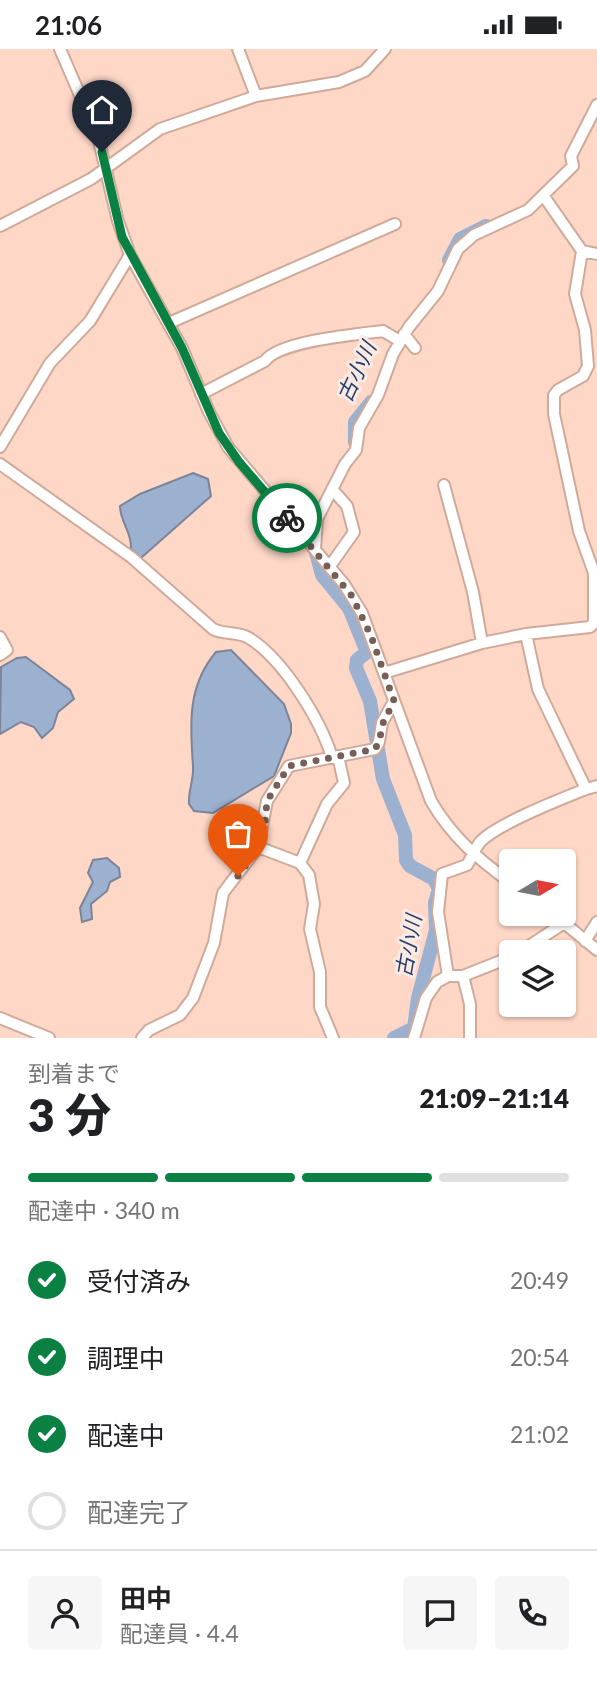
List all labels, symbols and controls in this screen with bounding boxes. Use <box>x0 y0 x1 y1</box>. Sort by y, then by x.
text: 21:06 <box>35 9 102 41</box>
pin <box>72 80 132 152</box>
icon: home <box>83 91 121 129</box>
water label: 古小川 <box>331 336 381 405</box>
courier <box>252 483 322 553</box>
icon: bike <box>268 499 306 537</box>
pin <box>208 804 268 876</box>
icon: bag <box>219 815 257 853</box>
north arrow <box>499 849 576 926</box>
map controls <box>499 849 576 1017</box>
water label: 古小川 <box>390 911 426 979</box>
button: layers <box>499 940 576 1017</box>
text: 到着まで <box>28 1059 120 1087</box>
text: 21:09–21:14 <box>419 1082 569 1114</box>
text: 3 分 <box>28 1087 111 1142</box>
text: 配達中 · 340 m <box>28 1196 180 1224</box>
icon: check <box>28 1261 66 1299</box>
text: 受付済み <box>87 1265 191 1297</box>
text: 20:49 <box>510 1266 569 1294</box>
icon: check <box>28 1338 66 1376</box>
text: 調理中 <box>87 1342 165 1374</box>
text: 20:54 <box>510 1343 569 1371</box>
icon: check <box>28 1415 66 1453</box>
text: 配達中 <box>87 1419 165 1451</box>
text: 21:02 <box>510 1420 569 1448</box>
text: 配達完了 <box>87 1496 191 1528</box>
button: person <box>28 1576 102 1650</box>
button: chat <box>403 1576 477 1650</box>
button: phone <box>495 1576 569 1650</box>
text: 田中 <box>120 1582 172 1614</box>
text: 配達員 · 4.4 <box>120 1619 239 1647</box>

